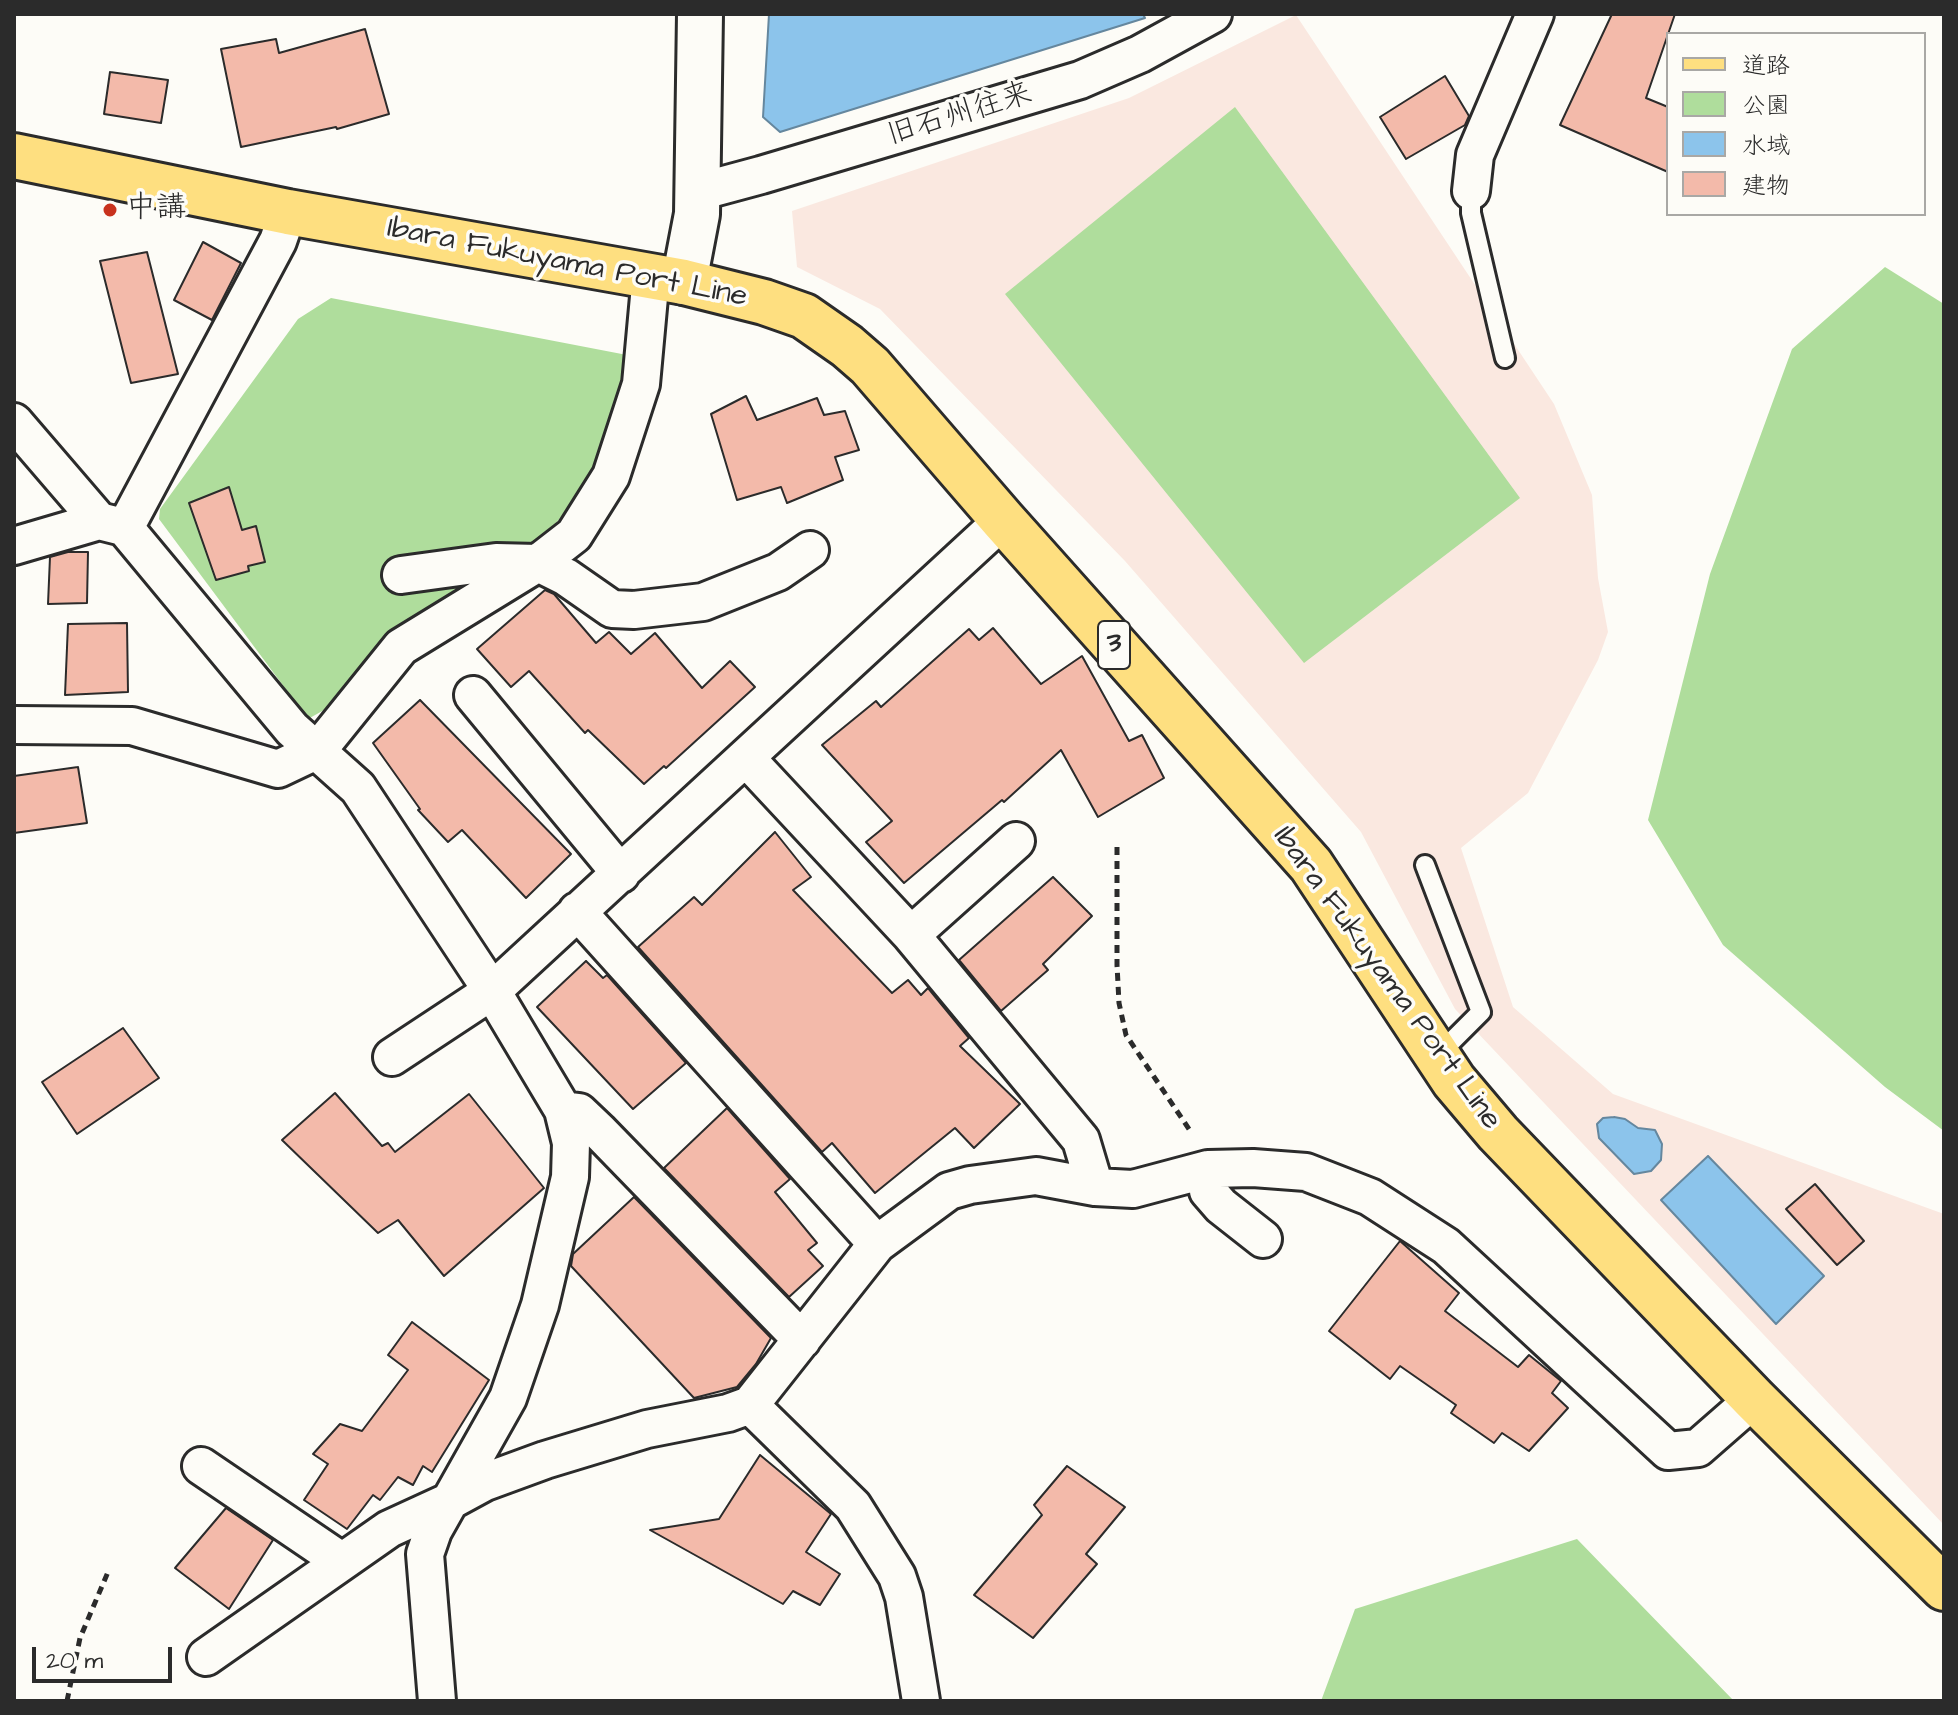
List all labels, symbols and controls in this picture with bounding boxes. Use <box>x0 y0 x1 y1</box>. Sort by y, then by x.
legend <box>1666 32 1926 216</box>
text: 道路 <box>1742 49 1790 83</box>
street label: 旧石州往来 <box>883 77 1037 155</box>
text: 公園 <box>1742 89 1790 123</box>
text: 水域 <box>1742 129 1790 163</box>
text: 建物 <box>1742 169 1790 203</box>
place label: 中講 <box>126 192 186 228</box>
marker: 中講 <box>101 201 119 219</box>
street label: Ibara Fukuyama Port Line <box>384 211 750 317</box>
road number: 3 <box>1098 621 1130 669</box>
street label: Ibara Fukuyama Port Line <box>1264 820 1508 1138</box>
scale bar <box>36 1631 176 1681</box>
text: 20 m <box>46 1644 103 1678</box>

